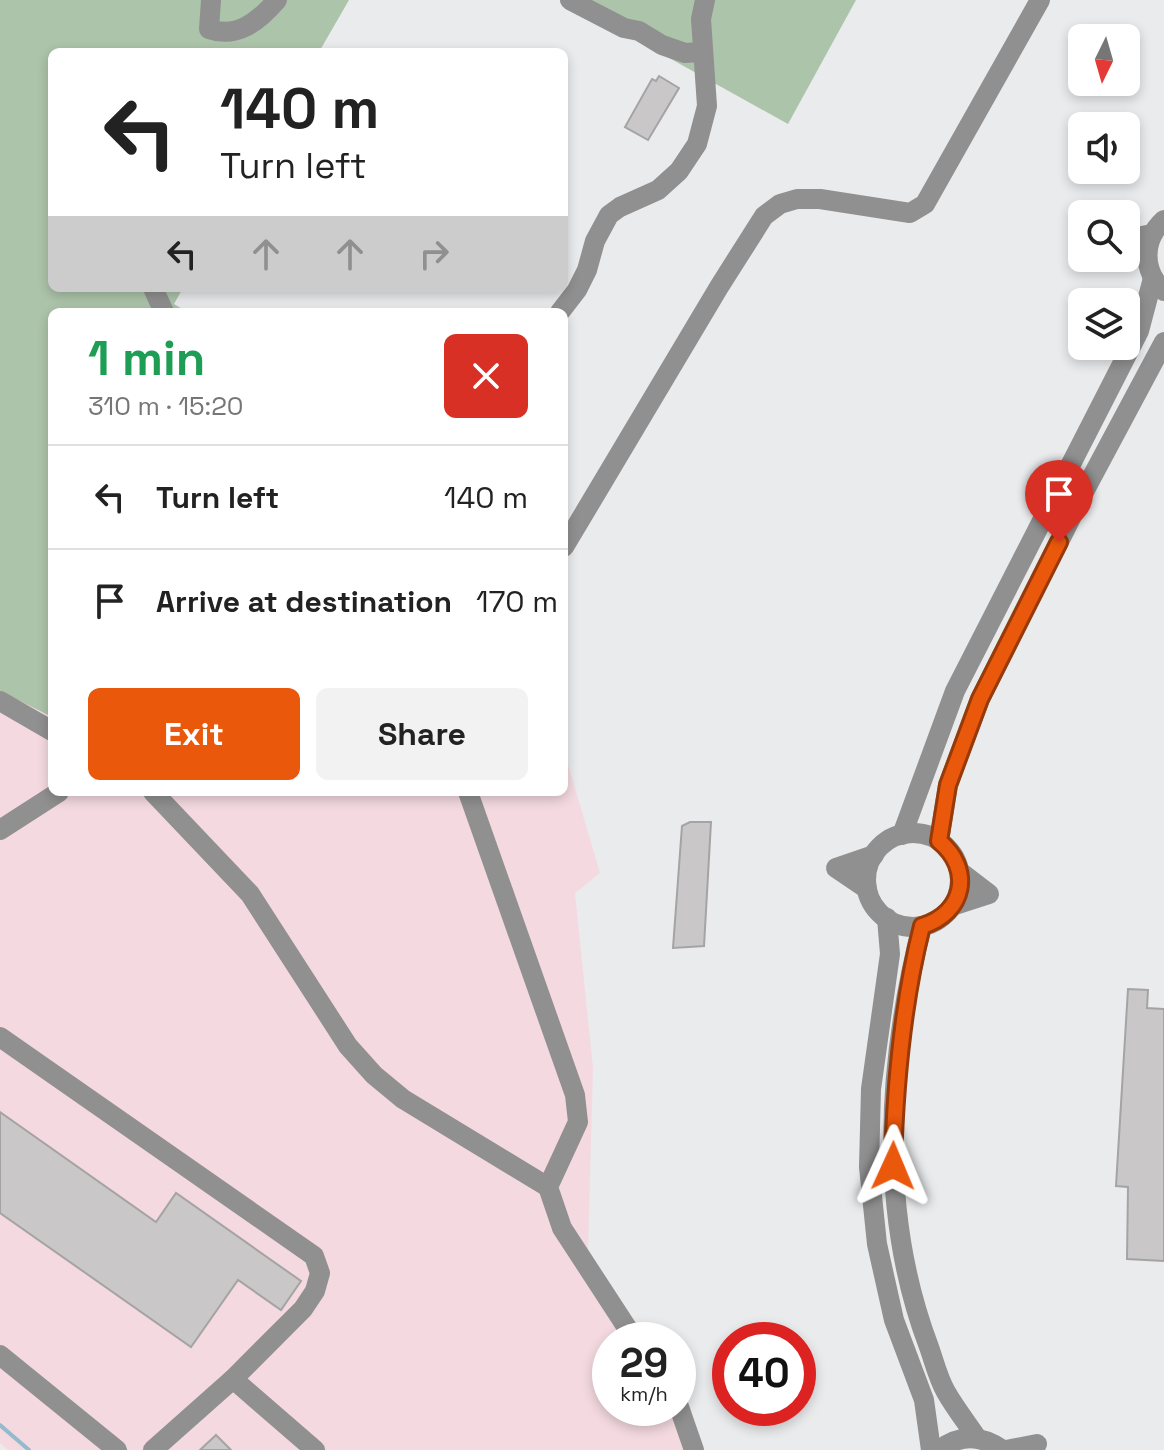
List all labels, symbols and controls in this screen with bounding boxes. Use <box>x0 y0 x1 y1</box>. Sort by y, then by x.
north arrow <box>1068 24 1140 96</box>
map controls <box>1068 24 1140 360</box>
text: 140 m <box>220 73 379 144</box>
icon: left <box>88 80 192 184</box>
button: sound <box>1068 112 1140 184</box>
text: Turn left <box>220 143 367 189</box>
button: search <box>1068 200 1140 272</box>
icon: left <box>160 232 204 276</box>
icon: ahead <box>244 232 288 276</box>
icon: ahead <box>328 232 372 276</box>
icon: right <box>412 232 456 276</box>
button: layers <box>1068 288 1140 360</box>
text: 1 min <box>88 328 205 389</box>
button: close <box>444 334 528 418</box>
text: 310 m · 15:20 <box>88 389 244 423</box>
pin <box>1025 460 1093 542</box>
icon: arrive <box>1037 472 1081 516</box>
icon: left <box>88 475 132 519</box>
text: Turn left <box>156 478 279 517</box>
text: 140 m <box>444 478 528 517</box>
icon: arrive <box>88 579 132 623</box>
text: Arrive at destination <box>156 582 452 621</box>
text: 170 m <box>476 582 558 621</box>
button: Exit <box>88 688 300 780</box>
button: Share <box>316 688 528 780</box>
position arrow <box>851 1124 935 1208</box>
speed limit sign: 40 <box>712 1322 816 1426</box>
text: 29 <box>620 1338 668 1389</box>
text: km/h <box>620 1381 668 1407</box>

